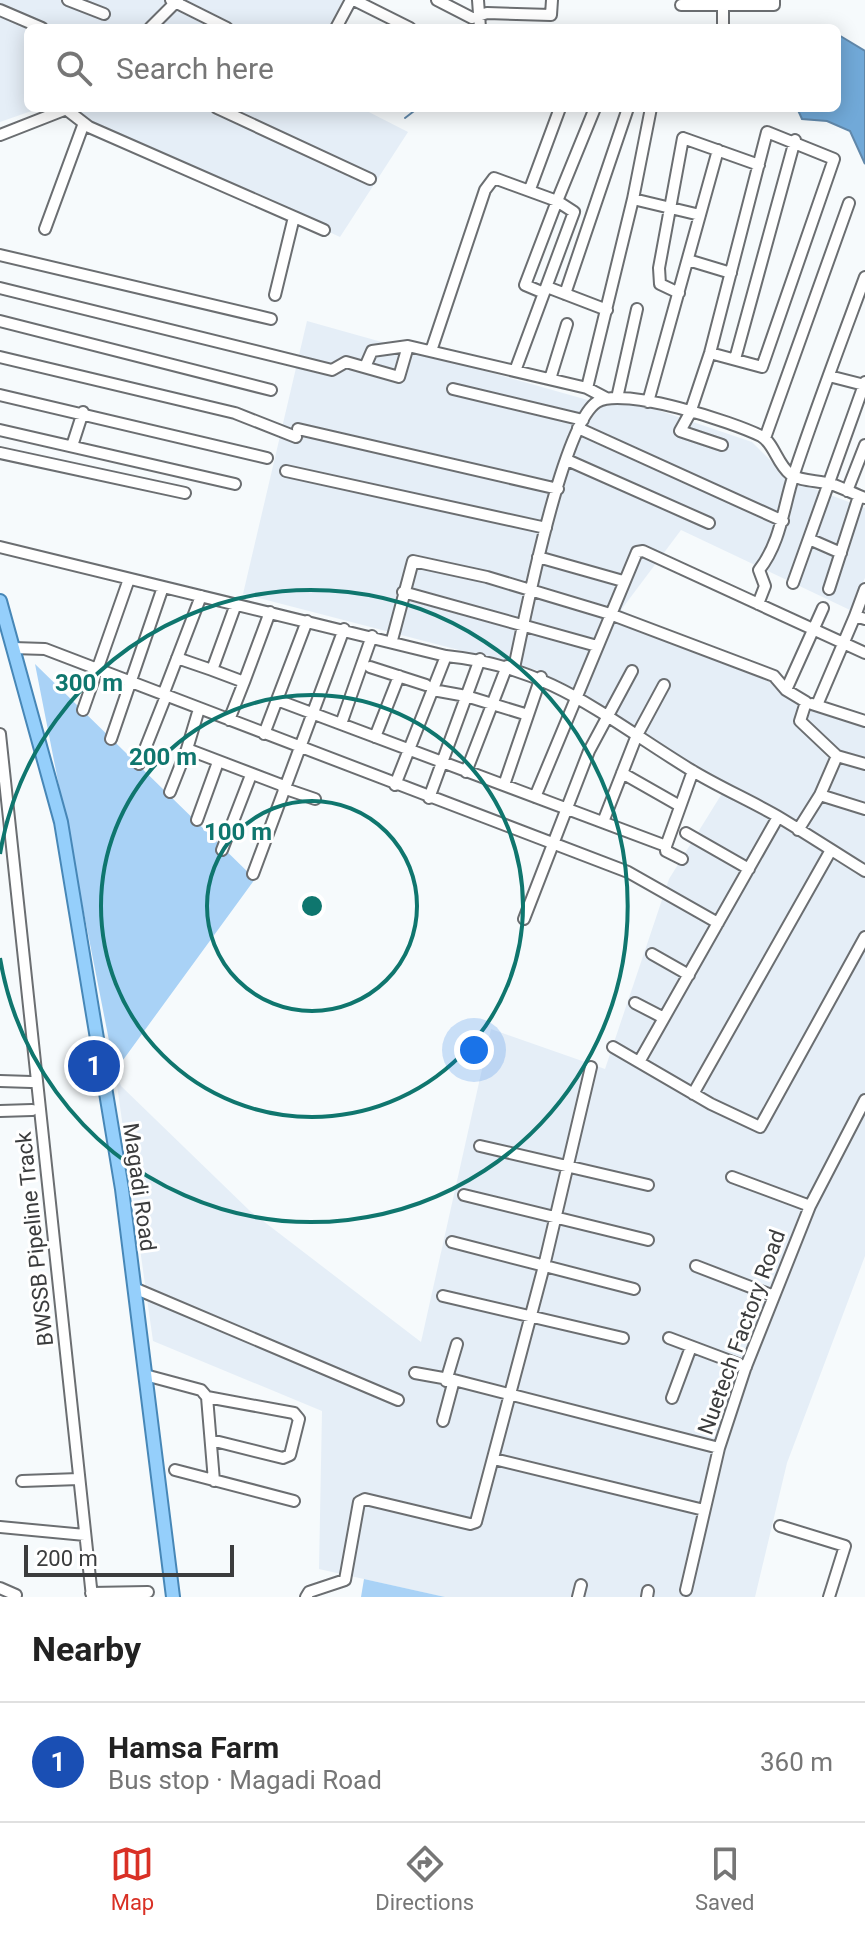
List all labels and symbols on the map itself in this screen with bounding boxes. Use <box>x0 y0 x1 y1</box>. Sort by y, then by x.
text: 300 m <box>55 669 123 697</box>
text: 200 m <box>129 743 197 771</box>
text: 100 m <box>204 818 272 846</box>
centre of rings <box>298 892 326 920</box>
your location <box>454 1030 494 1070</box>
pin: 1 <box>68 1036 120 1096</box>
street label: Magadi Road <box>118 1121 161 1253</box>
street label: BWSSB Pipeline Track <box>11 1130 58 1347</box>
street label: Nuetech Factory Road <box>693 1226 790 1438</box>
scale bar <box>24 1541 234 1577</box>

